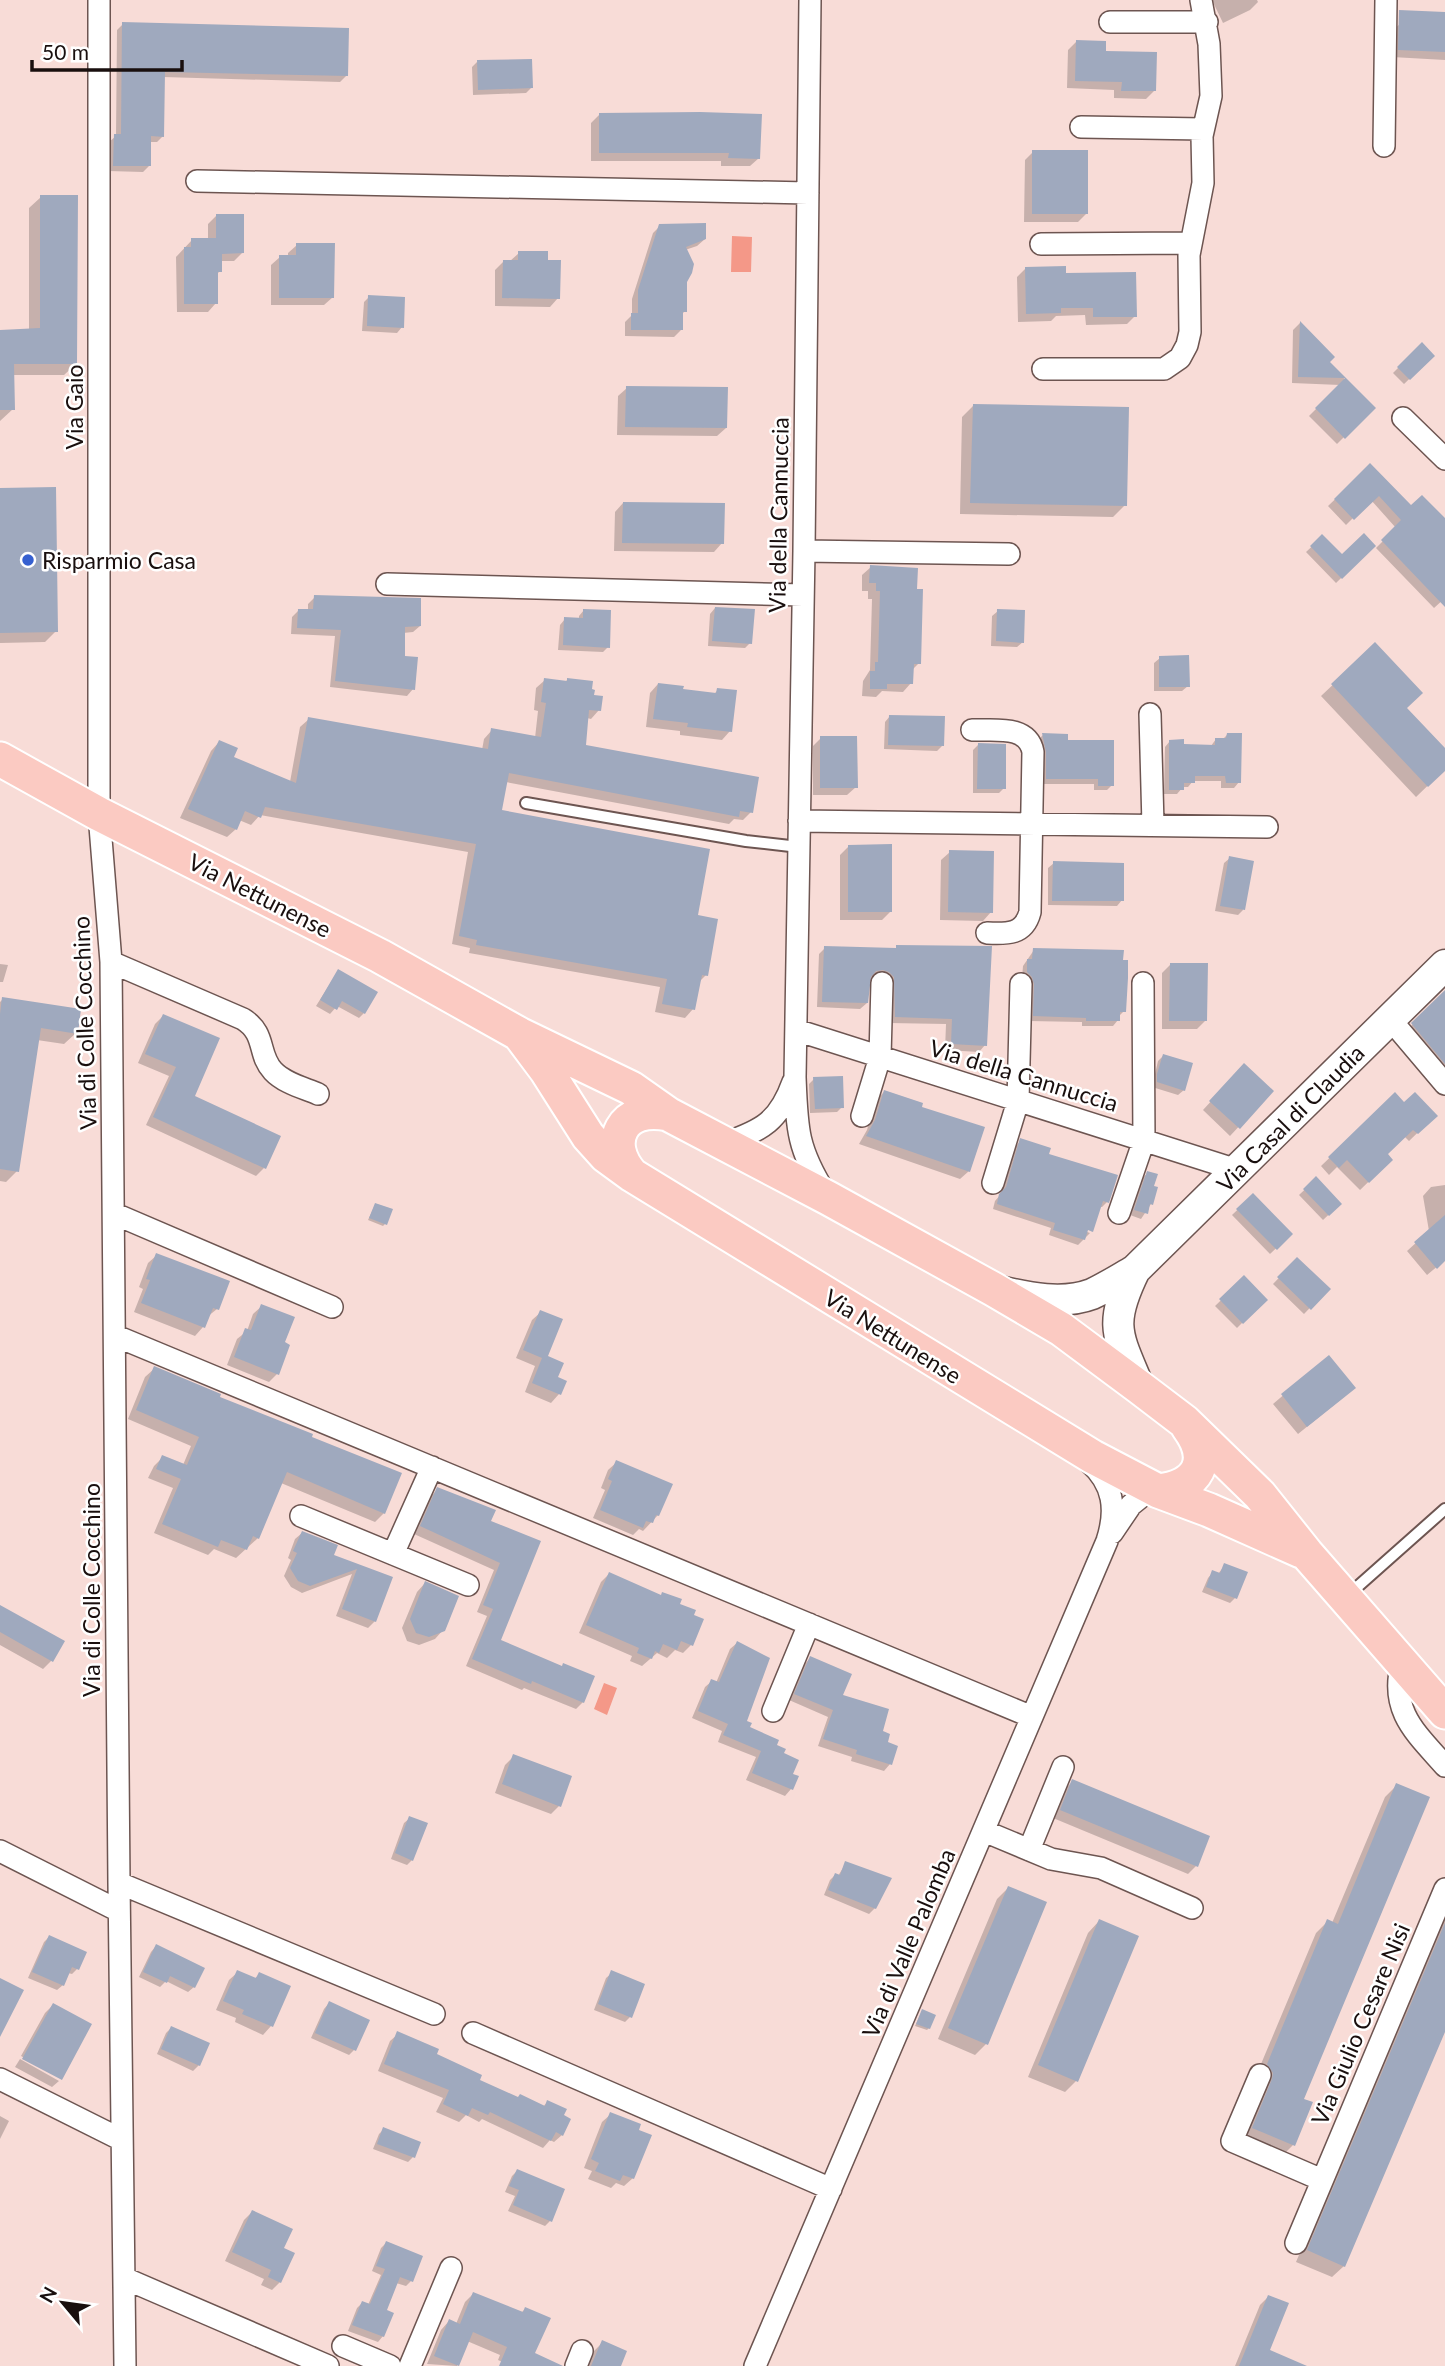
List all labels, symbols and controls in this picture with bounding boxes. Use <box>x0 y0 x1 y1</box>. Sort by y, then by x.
scale bar <box>32 28 182 72</box>
text: 50 m <box>42 39 89 64</box>
street label: Via Gaio <box>60 364 88 450</box>
street label: Via della Cannuccia <box>762 417 794 613</box>
place label: Risparmio Casa <box>42 546 196 574</box>
marker: Risparmio Casa <box>20 552 36 568</box>
street label: Via Nettunense <box>184 847 336 943</box>
street label: Via di Colle Cocchino <box>66 916 102 1130</box>
street label: Via della Cannuccia <box>926 1033 1122 1117</box>
street label: Via Casal di Claudia <box>1210 1038 1370 1198</box>
street label: Via Nettunense <box>819 1283 967 1389</box>
street label: Via di Colle Cocchino <box>77 1483 105 1697</box>
street label: Via di Valle Palomba <box>856 1844 960 2042</box>
street label: Via Giulio Cesare Nisi <box>1305 1919 1415 2129</box>
north arrow <box>28 2268 98 2338</box>
text: N <box>34 2283 61 2306</box>

